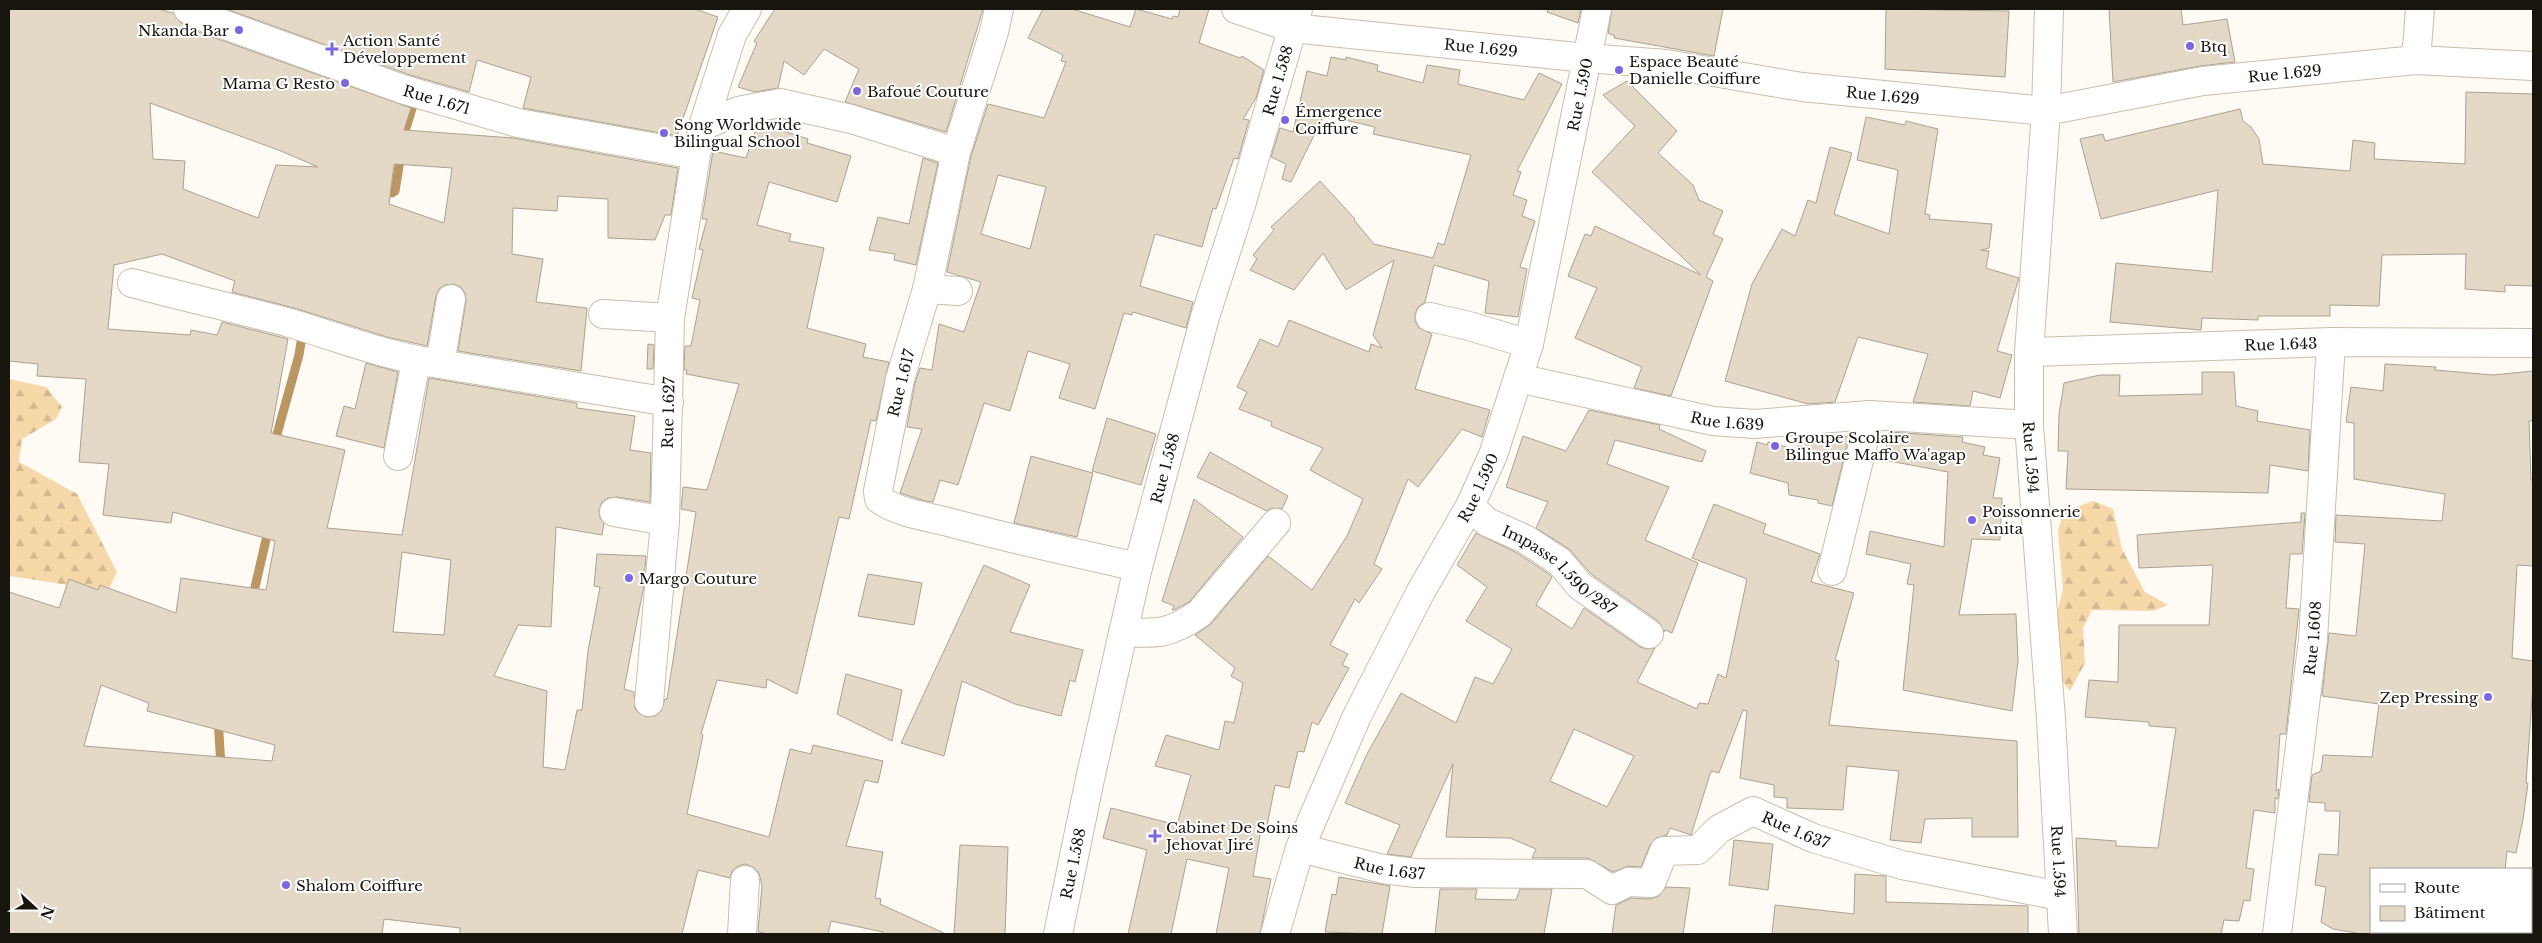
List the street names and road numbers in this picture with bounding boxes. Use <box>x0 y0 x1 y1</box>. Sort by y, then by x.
street label: Rue 1.629 <box>1443 34 1519 60</box>
street label: Rue 1.588 <box>1258 43 1296 118</box>
street label: Rue 1.590 <box>1563 56 1596 133</box>
street label: Rue 1.629 <box>2247 60 2322 86</box>
street label: Rue 1.671 <box>401 80 473 118</box>
street label: Rue 1.629 <box>1845 82 1920 108</box>
street label: Rue 1.643 <box>2244 333 2318 354</box>
street label: Rue 1.617 <box>883 347 919 419</box>
street label: Rue 1.627 <box>657 376 678 449</box>
street label: Rue 1.639 <box>1689 407 1765 434</box>
street label: Rue 1.594 <box>2019 420 2044 494</box>
street label: Rue 1.588 <box>1146 431 1183 505</box>
street label: Rue 1.590 <box>1453 450 1502 526</box>
street label: Impasse 1.590/287 <box>1499 521 1621 619</box>
street label: Rue 1.608 <box>2299 600 2325 676</box>
street label: Rue 1.637 <box>1759 807 1832 852</box>
street label: Rue 1.594 <box>2047 825 2070 898</box>
street label: Rue 1.588 <box>1056 826 1089 901</box>
street label: Rue 1.637 <box>1352 853 1426 883</box>

